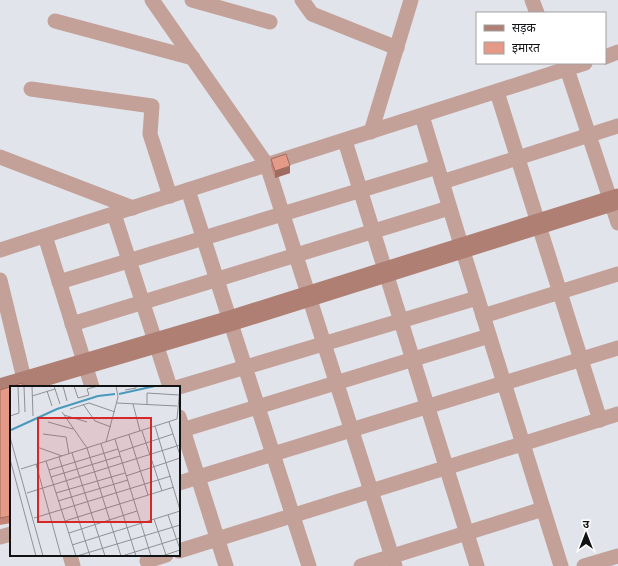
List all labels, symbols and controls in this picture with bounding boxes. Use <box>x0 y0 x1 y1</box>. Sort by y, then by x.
legend <box>476 12 606 64</box>
text: सड़क <box>512 20 537 36</box>
text: इमारत <box>512 40 541 56</box>
inset map <box>10 386 180 556</box>
north arrow <box>566 514 606 554</box>
text: उ <box>583 517 590 531</box>

